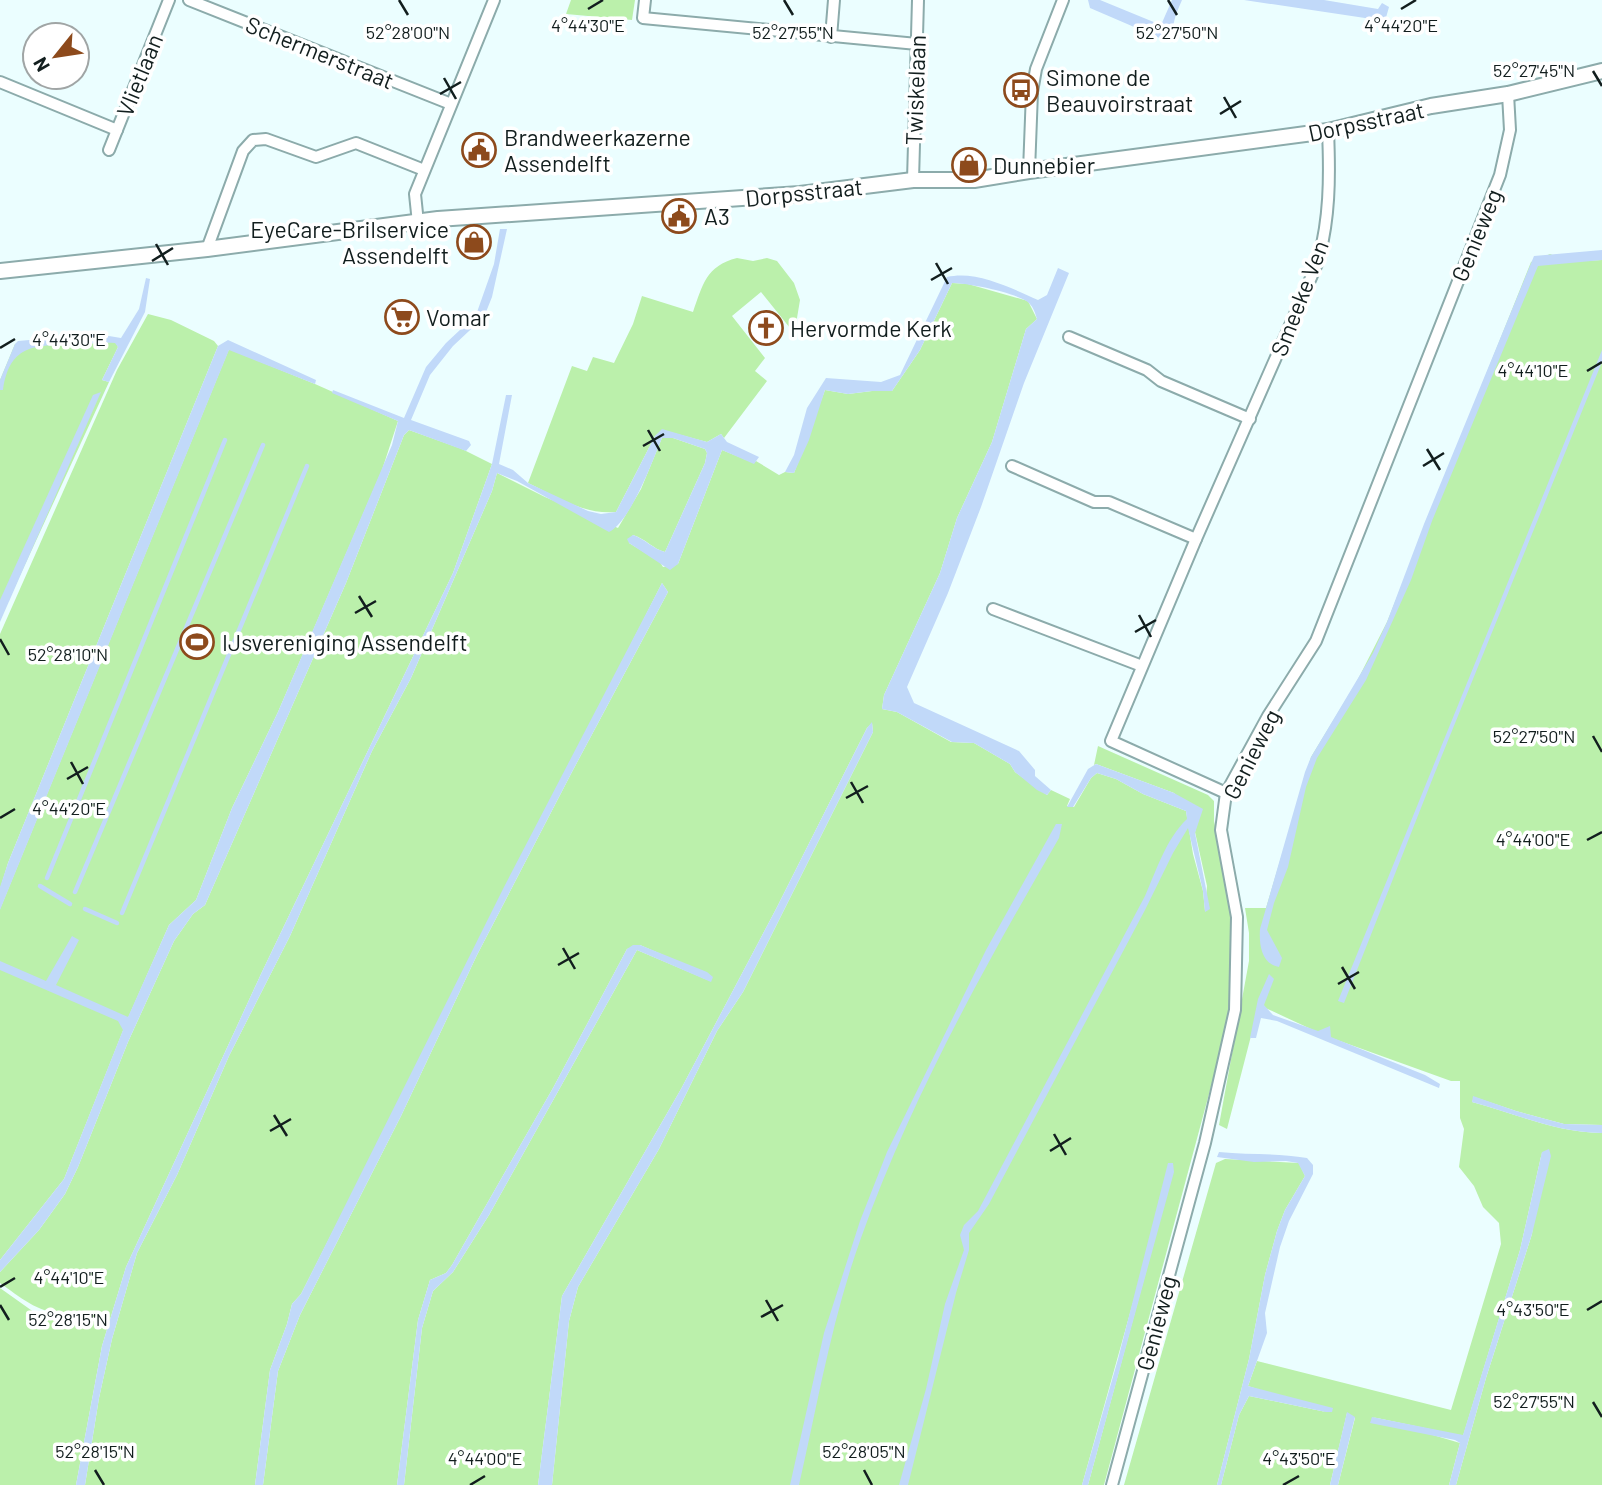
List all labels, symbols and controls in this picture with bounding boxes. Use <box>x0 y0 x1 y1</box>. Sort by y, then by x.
street label: Schermerstraat <box>242 10 398 94</box>
text: 4°44'30"E <box>551 14 625 36</box>
text: 4°44'20"E <box>1364 14 1438 36</box>
north arrow <box>21 21 91 91</box>
text: 52°28'00"N <box>366 21 450 43</box>
text: 52°27'55"N <box>752 21 834 43</box>
text: 52°27'50"N <box>1136 21 1218 43</box>
street label: Vlietlaan <box>110 30 168 120</box>
street label: Twiskelaan <box>899 34 931 146</box>
text: N <box>28 54 54 76</box>
text: 52°27'45"N <box>1493 59 1575 81</box>
place label: Simone de Beauvoirstraat <box>1046 63 1193 117</box>
bus stop icon: Simone de Beauvoirstraat <box>1002 71 1040 109</box>
street label: Dorpsstraat <box>1305 95 1427 147</box>
place label: Brandweerkazerne Assendelft <box>504 123 691 177</box>
public building icon: Brandweerkazerne Assendelft <box>460 131 498 169</box>
shop icon: Dunnebier <box>950 146 988 184</box>
place label: Dunnebier <box>993 151 1096 179</box>
street label: Dorpsstraat <box>744 172 864 212</box>
street label: Genieweg <box>1445 185 1507 285</box>
public building icon: A3 <box>660 197 698 235</box>
place label: A3 <box>704 202 730 230</box>
place label: EyeCare-Brilservice Assendelft <box>250 215 449 269</box>
shop icon: EyeCare-Brilservice Assendelft <box>455 223 493 261</box>
street label: Smeeke Ven <box>1264 236 1334 360</box>
supermarket icon: Vomar <box>383 298 421 336</box>
place label: Vomar <box>426 303 491 331</box>
church icon: Hervormde Kerk <box>747 309 785 347</box>
place label: Hervormde Kerk <box>790 314 952 342</box>
text: 4°44'30"E <box>32 328 106 350</box>
text: 4°44'10"E <box>1498 359 1568 381</box>
sports icon: IJsvereniging Assendelft <box>178 623 216 661</box>
place label: IJsvereniging Assendelft <box>222 628 468 656</box>
text: 52°28'10"N <box>28 643 108 665</box>
street label: Genieweg <box>1216 704 1286 804</box>
text: 52°27'50"N <box>1493 725 1575 747</box>
text: 4°44'20"E <box>32 797 106 819</box>
text: 4°44'00"E <box>1496 828 1570 850</box>
text: 4°44'10"E <box>34 1266 104 1288</box>
street label: Genieweg <box>1130 1272 1182 1374</box>
text: 4°43'50"E <box>1496 1298 1570 1320</box>
text: 52°28'15"N <box>28 1308 108 1330</box>
text: 52°27'55"N <box>1493 1390 1575 1412</box>
text: 52°28'15"N <box>55 1440 135 1462</box>
text: 52°28'05"N <box>822 1440 906 1462</box>
text: 4°44'00"E <box>448 1447 522 1469</box>
text: 4°43'50"E <box>1262 1447 1336 1469</box>

